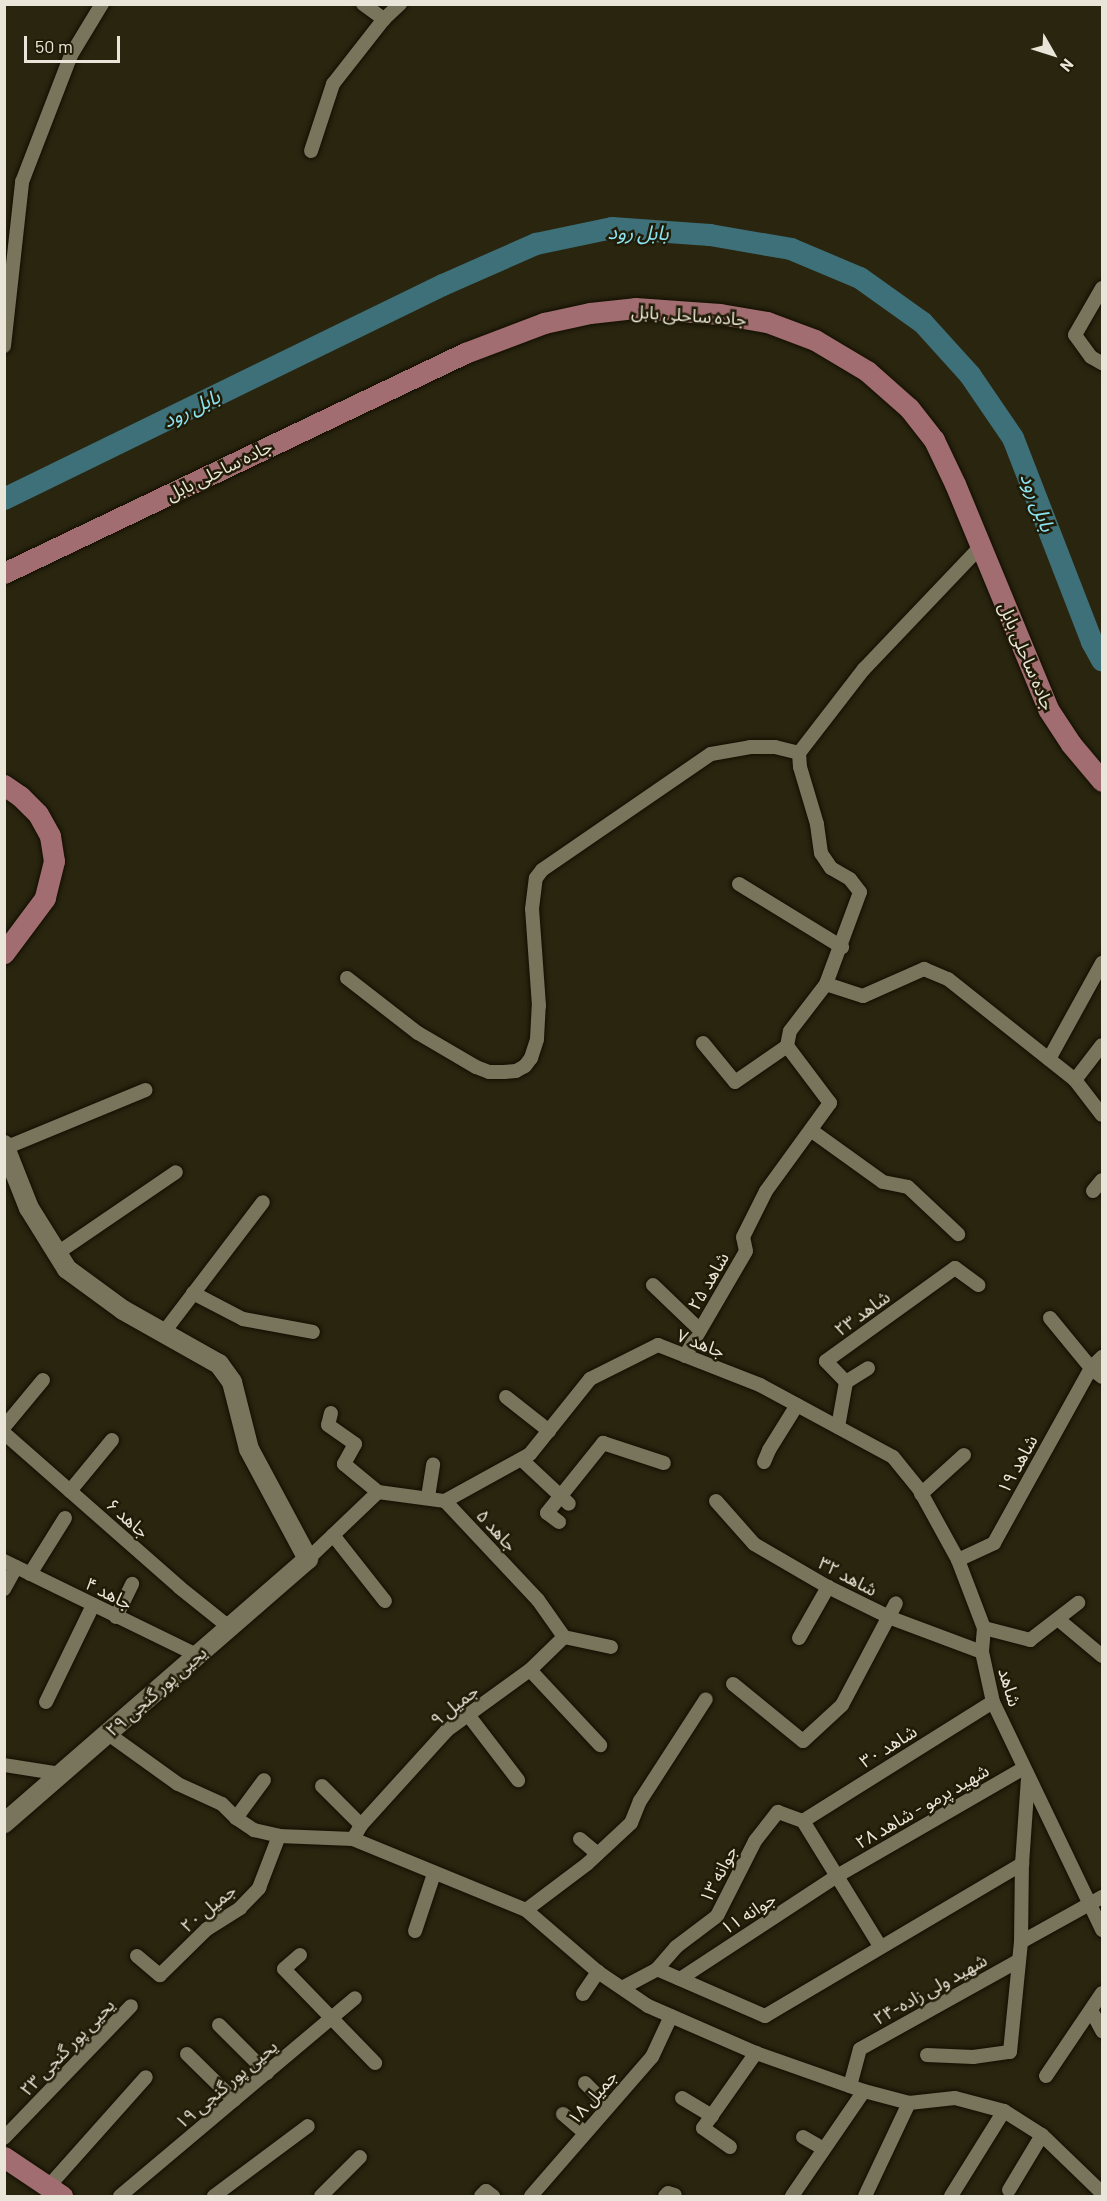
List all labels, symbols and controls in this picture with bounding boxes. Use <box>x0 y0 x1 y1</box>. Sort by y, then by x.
scale bar <box>27 24 123 62</box>
north arrow <box>1023 24 1083 84</box>
text: 50 m <box>35 35 73 57</box>
text: N <box>1057 56 1078 76</box>
water label: بابل رود <box>607 219 669 245</box>
street label: جاده ساحلی بابل <box>631 300 747 330</box>
water label: بابل رود <box>158 384 224 432</box>
street label: جاده ساحلی بابل <box>162 435 276 505</box>
water label: بابل رود <box>1016 469 1060 535</box>
street label: جاده ساحلی بابل <box>994 599 1060 713</box>
street label: شاهد ۲۵ <box>683 1248 733 1314</box>
street label: شاهد ۲۳ <box>830 1286 894 1340</box>
street label: جاهد ۷ <box>674 1324 728 1362</box>
street label: شاهد ۱۹ <box>992 1431 1042 1497</box>
street label: جاهد ۶ <box>102 1494 154 1542</box>
street label: جاهد ۵ <box>472 1504 522 1556</box>
street label: شاهد ۳۲ <box>815 1552 881 1600</box>
street label: جاهد ۴ <box>82 1572 136 1614</box>
street label: یحیی پور گنجی ۲۹ <box>101 1641 211 1741</box>
street label: شاهد <box>994 1665 1026 1709</box>
street label: جمیل ۹ <box>426 1680 482 1730</box>
street label: شاهد ۳۰ <box>855 1720 921 1772</box>
street label: شهید پرمو - شاهد ۲۸ <box>851 1759 993 1853</box>
street label: جوانه ۱۳ <box>694 1842 742 1906</box>
street label: جمیل ۲۰ <box>176 1879 240 1937</box>
street label: جوانه ۱۱ <box>716 1887 780 1939</box>
street label: شهید ولی زاده-۲۴ <box>869 1949 991 2029</box>
street label: یحیی پور گنجی ۲۳ <box>15 1994 119 2100</box>
street label: یحیی پور گنجی ۱۹ <box>170 2035 282 2133</box>
street label: جمیل ۱۸ <box>563 2065 621 2129</box>

